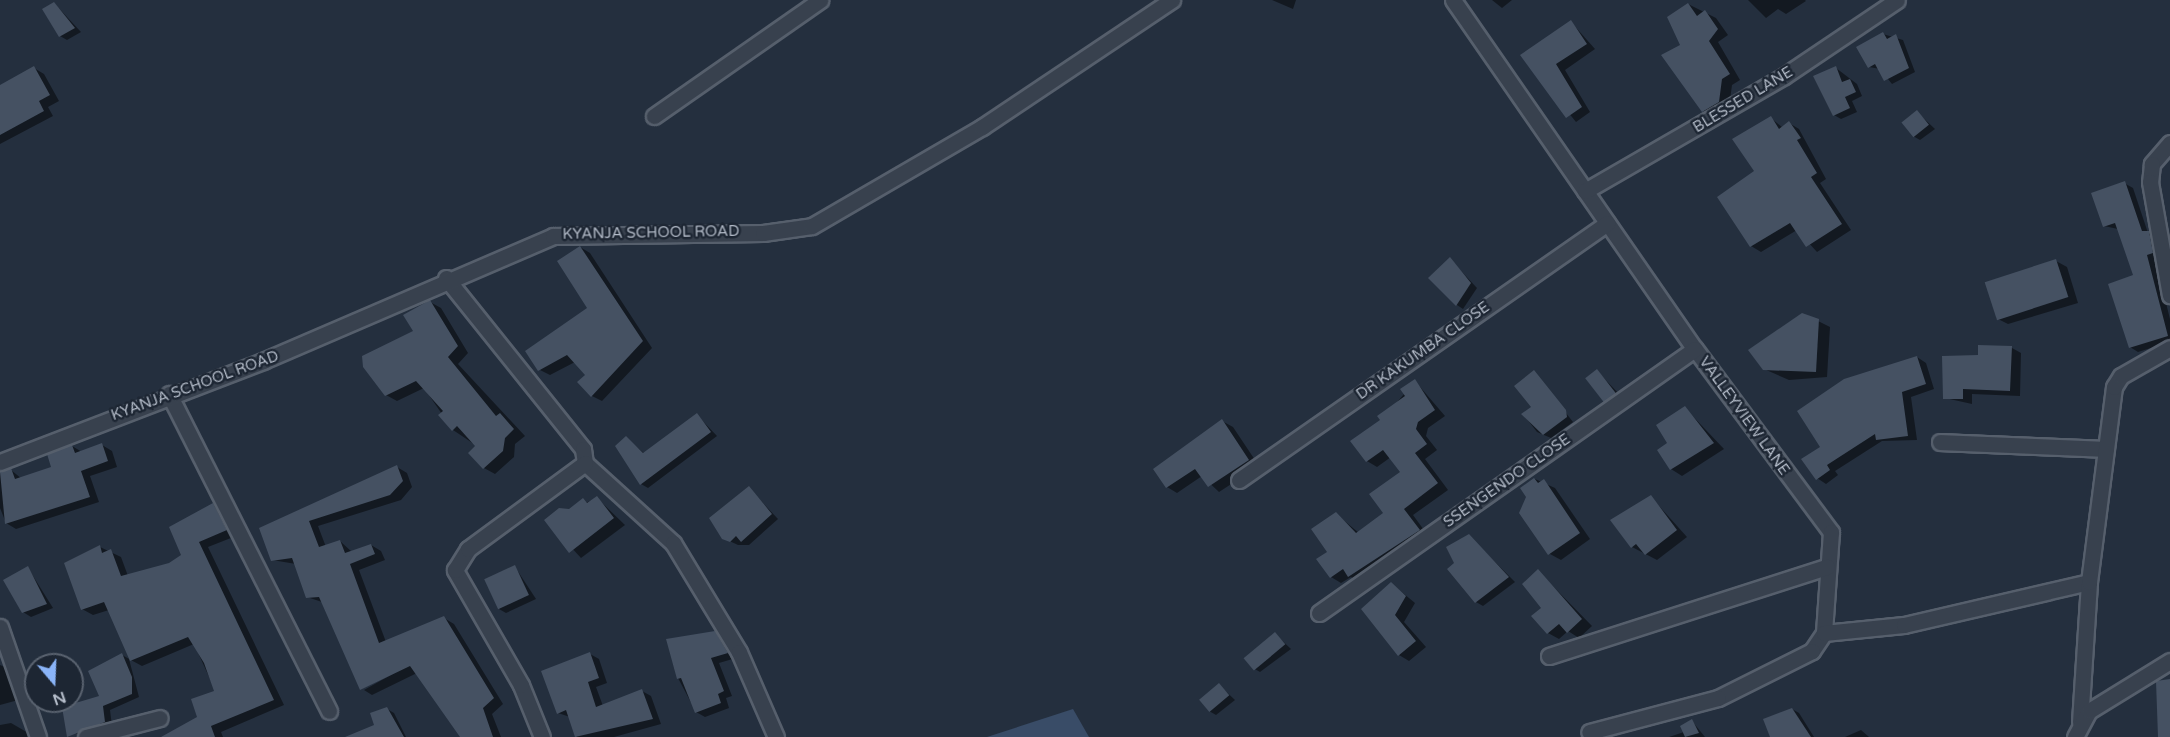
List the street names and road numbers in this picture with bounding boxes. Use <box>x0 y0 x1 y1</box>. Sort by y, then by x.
street label: BLESSED LANE <box>1690 63 1796 137</box>
street label: KYANJA SCHOOL ROAD <box>562 222 740 244</box>
street label: DR KAKUMBA CLOSE <box>1353 298 1493 404</box>
street label: KYANJA SCHOOL ROAD <box>109 347 281 425</box>
street label: VALLEYVIEW LANE <box>1695 353 1793 479</box>
street label: SSENGENDO CLOSE <box>1440 430 1574 532</box>

